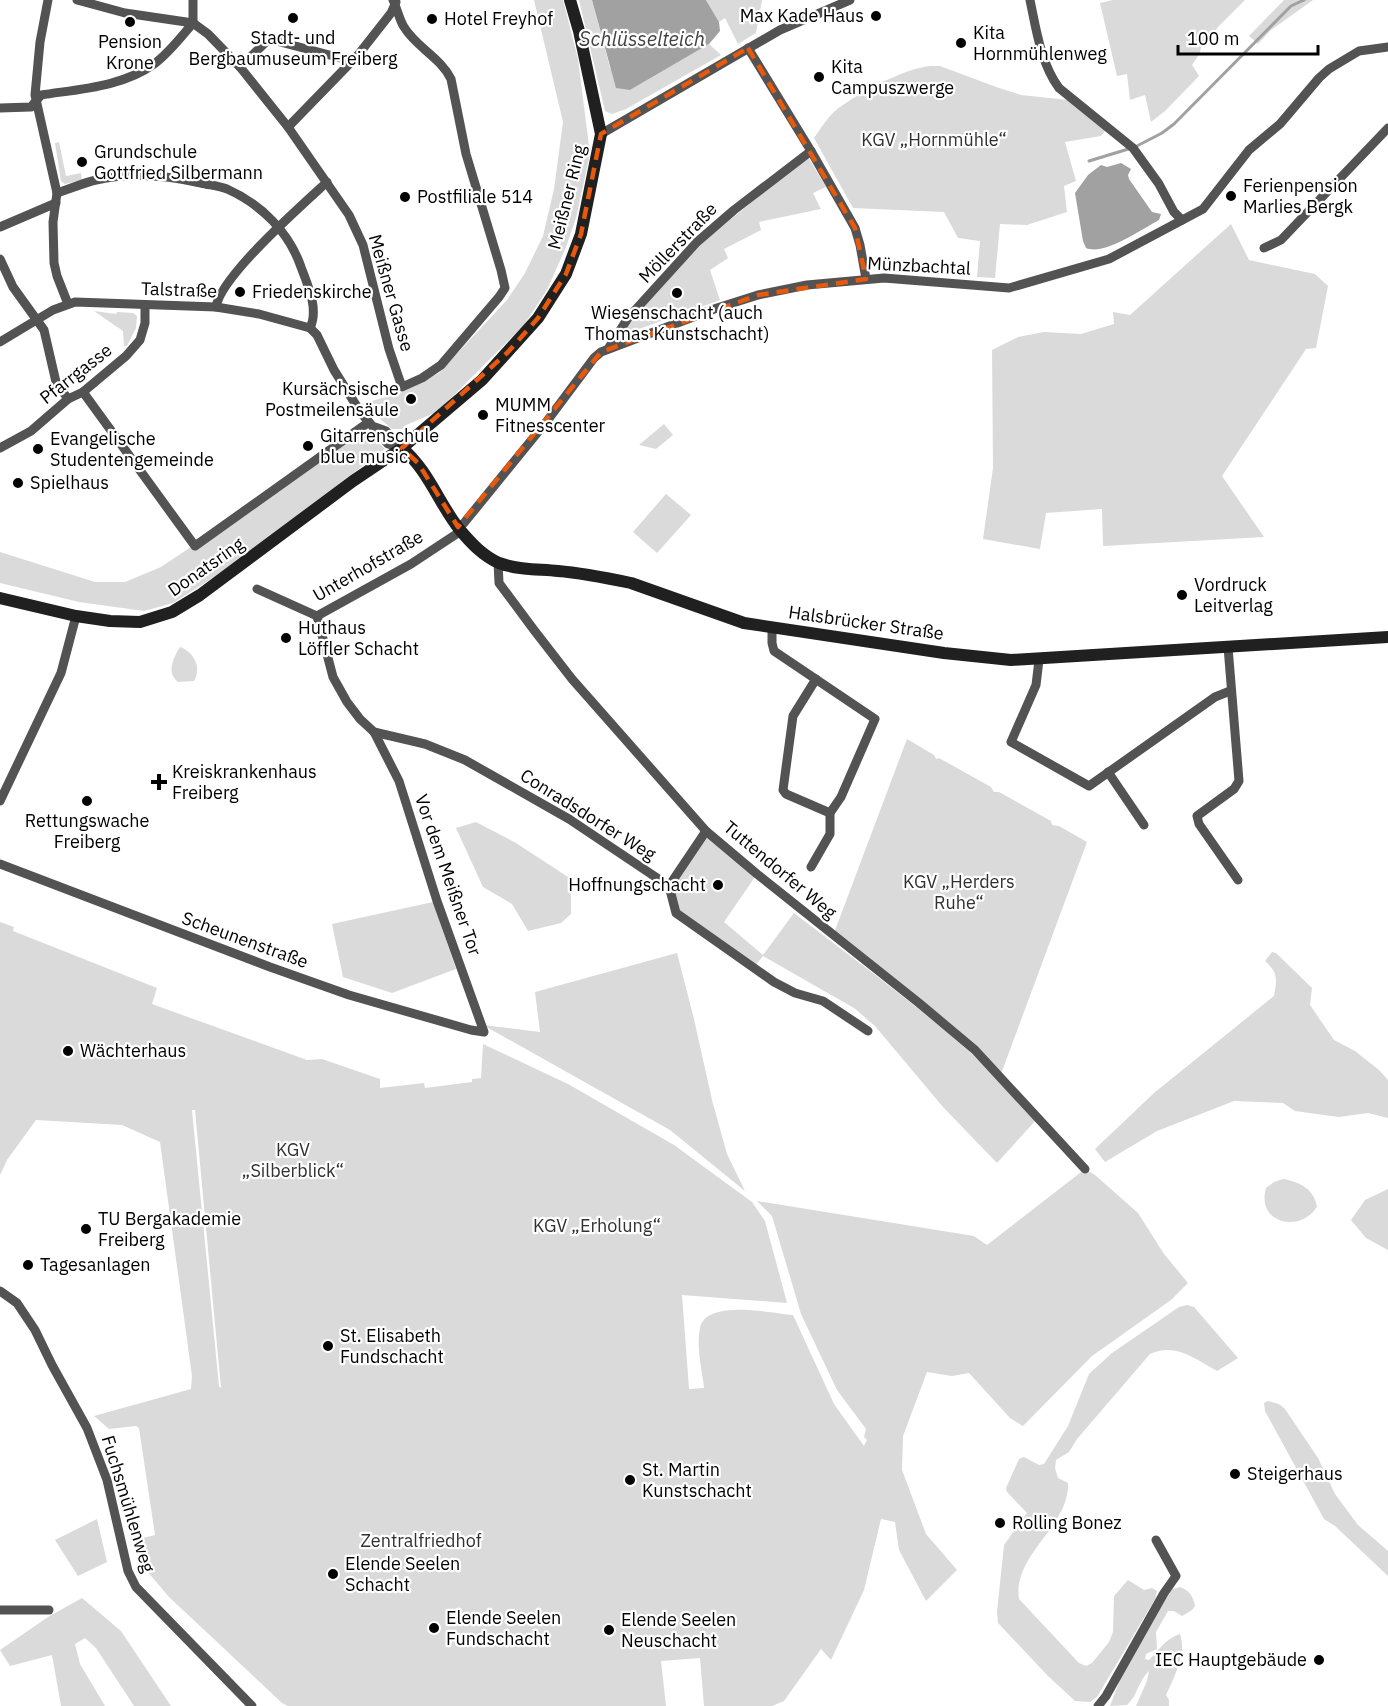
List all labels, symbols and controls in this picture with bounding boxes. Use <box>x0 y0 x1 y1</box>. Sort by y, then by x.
place label: Max Kade Haus <box>740 4 864 27</box>
place label: Hotel Freyhof <box>444 7 553 30</box>
marker: Max Kade Haus <box>869 9 883 23</box>
marker: Stadt- und Bergbaumuseum Freiberg <box>286 11 300 25</box>
marker: Hotel Freyhof <box>425 12 439 26</box>
marker: Pension Krone <box>123 15 137 29</box>
scale bar <box>1178 18 1318 56</box>
place label: Kita Hornmühlenweg <box>973 21 1107 65</box>
water label: Schlüsselteich <box>579 25 705 52</box>
place label: Stadt- und Bergbaumuseum Freiberg <box>189 26 398 70</box>
text: 100 m <box>1187 27 1239 50</box>
place label: Pension Krone <box>98 30 162 74</box>
marker: Kita Hornmühlenweg <box>954 36 968 50</box>
place label: Kita Campuszwerge <box>831 55 954 99</box>
marker: Kita Campuszwerge <box>812 70 826 84</box>
park label: KGV „Hornmühle“ <box>861 128 1007 151</box>
place label: Grundschule Gottfried Silbermann <box>94 140 263 184</box>
street label: Meißner Ring <box>542 142 591 252</box>
marker: Grundschule Gottfried Silbermann <box>75 155 89 169</box>
place label: Ferienpension Marlies Bergk <box>1243 174 1358 218</box>
place label: Postfiliale 514 <box>417 185 533 208</box>
marker: Ferienpension Marlies Bergk <box>1224 189 1238 203</box>
marker: Postfiliale 514 <box>398 190 412 204</box>
street label: Möllerstraße <box>633 197 722 288</box>
street label: Meißner Gasse <box>364 232 419 354</box>
street label: Münzbachtal <box>867 251 971 280</box>
street label: Talstraße <box>141 277 218 302</box>
place label: Friedenskirche <box>252 280 372 303</box>
marker: Friedenskirche <box>233 285 247 299</box>
marker: Wiesenschacht (auch Thomas Kunstschacht) <box>670 286 684 300</box>
place label: Wiesenschacht (auch Thomas Kunstschacht) <box>585 301 769 345</box>
street label: Pfarrgasse <box>35 338 117 409</box>
place label: Kursächsische Postmeilensäule <box>265 377 399 421</box>
marker: Kursächsische Postmeilensäule <box>404 392 418 406</box>
place label: MUMM Fitnesscenter <box>495 393 606 437</box>
marker: MUMM Fitnesscenter <box>476 408 490 422</box>
place label: Gitarrenschule blue music <box>320 424 439 468</box>
place label: Evangelische Studentengemeinde <box>50 427 214 471</box>
marker: Gitarrenschule blue music <box>301 439 315 453</box>
marker: Evangelische Studentengemeinde <box>31 442 45 456</box>
place label: Spielhaus <box>30 471 109 494</box>
marker: Spielhaus <box>11 476 25 490</box>
street label: Unterhofstraße <box>308 525 427 606</box>
street label: Donatsring <box>163 532 249 601</box>
place label: Vordruck Leitverlag <box>1194 573 1273 617</box>
marker: Vordruck Leitverlag <box>1175 588 1189 602</box>
street label: Halsbrücker Straße <box>787 600 945 645</box>
place label: Huthaus Löffler Schacht <box>298 616 419 660</box>
marker: Huthaus Löffler Schacht <box>279 631 293 645</box>
place label: Kreiskrankenhaus Freiberg <box>172 760 317 804</box>
street label: Conradsdorfer Weg <box>516 764 661 866</box>
marker: Kreiskrankenhaus Freiberg <box>150 773 168 791</box>
street label: Vor dem Meißner Tor <box>410 791 487 959</box>
marker: Rettungswache Freiberg <box>80 794 94 808</box>
place label: Rettungswache Freiberg <box>25 809 149 853</box>
street label: Tuttendorfer Weg <box>719 815 842 924</box>
park label: KGV „Herders Ruhe“ <box>903 870 1015 914</box>
place label: Hoffnungschacht <box>568 873 706 896</box>
marker: Hoffnungschacht <box>711 878 725 892</box>
street label: Scheunenstraße <box>179 906 312 973</box>
place label: Wächterhaus <box>80 1039 186 1062</box>
marker: Wächterhaus <box>61 1044 75 1058</box>
park label: KGV „Silberblick“ <box>242 1138 344 1182</box>
place label: TU Bergakademie Freiberg <box>98 1207 241 1251</box>
park label: KGV „Erholung“ <box>533 1214 661 1237</box>
marker: TU Bergakademie Freiberg <box>79 1222 93 1236</box>
place label: Tagesanlagen <box>40 1253 151 1276</box>
marker: Tagesanlagen <box>21 1258 35 1272</box>
place label: St. Elisabeth Fundschacht <box>340 1324 444 1368</box>
marker: St. Elisabeth Fundschacht <box>321 1339 335 1353</box>
street label: Fuchsmühlenweg <box>97 1433 160 1576</box>
place label: St. Martin Kunstschacht <box>642 1458 752 1502</box>
place label: Steigerhaus <box>1247 1462 1343 1485</box>
marker: Steigerhaus <box>1228 1467 1242 1481</box>
marker: St. Martin Kunstschacht <box>623 1473 637 1487</box>
place label: Rolling Bonez <box>1012 1511 1122 1534</box>
marker: Rolling Bonez <box>993 1516 1007 1530</box>
park label: Zentralfriedhof <box>360 1529 482 1552</box>
place label: Elende Seelen Schacht <box>345 1552 460 1596</box>
marker: Elende Seelen Schacht <box>326 1567 340 1581</box>
place label: Elende Seelen Fundschacht <box>446 1606 561 1650</box>
place label: Elende Seelen Neuschacht <box>621 1608 736 1652</box>
marker: Elende Seelen Fundschacht <box>427 1621 441 1635</box>
marker: Elende Seelen Neuschacht <box>602 1623 616 1637</box>
place label: IEC Hauptgebäude <box>1155 1648 1307 1671</box>
marker: IEC Hauptgebäude <box>1312 1653 1326 1667</box>

